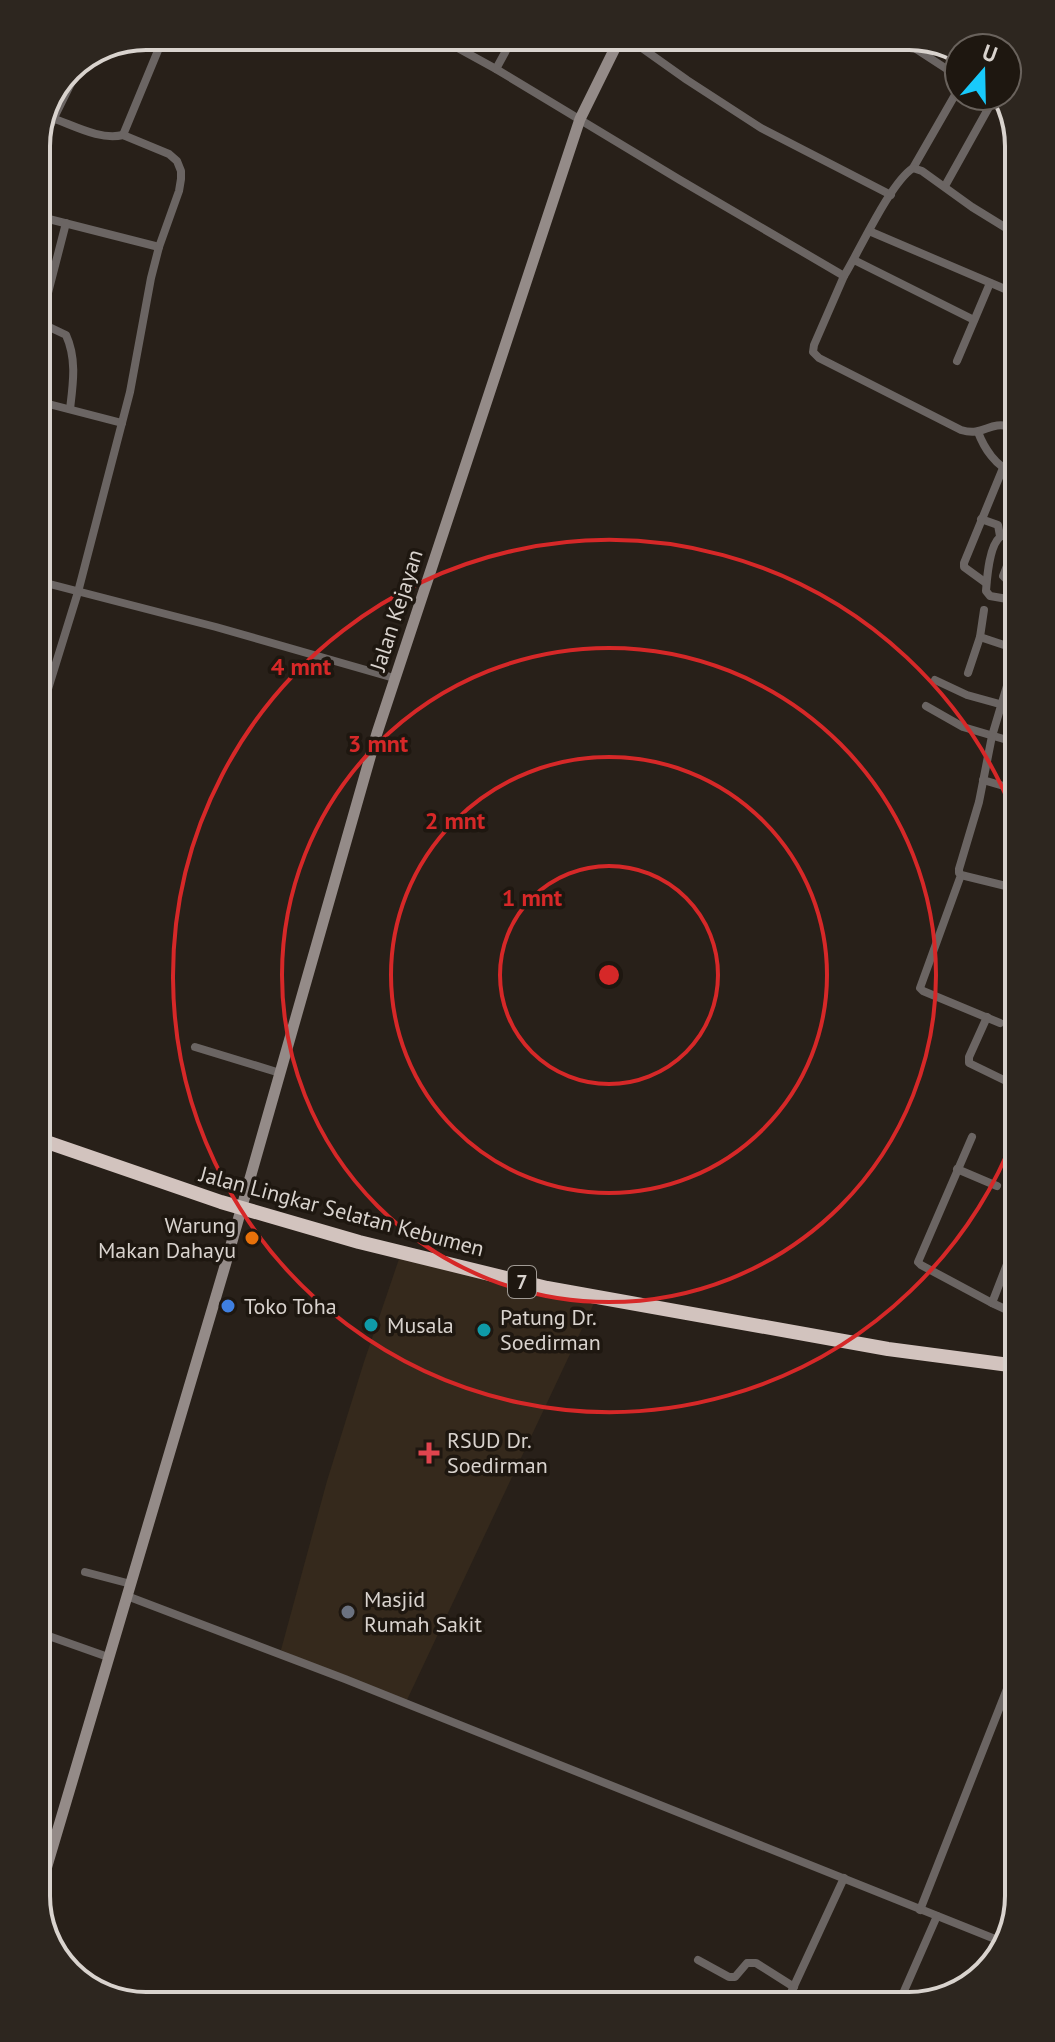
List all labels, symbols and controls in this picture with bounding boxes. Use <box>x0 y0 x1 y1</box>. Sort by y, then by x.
north arrow <box>943 32 1023 112</box>
text: U <box>979 38 1001 69</box>
street label: Jalan Kejayan <box>363 546 429 675</box>
text: 4 mnt <box>271 651 332 682</box>
text: 3 mnt <box>348 728 409 759</box>
text: 2 mnt <box>425 805 486 836</box>
text: 1 mnt <box>502 882 563 913</box>
centre of rings <box>595 961 623 989</box>
street label: Jalan Lingkar Selatan Kebumen <box>196 1159 487 1262</box>
place label: Warung Makan Dahayu <box>98 1211 236 1264</box>
marker: Warung Makan Dahayu <box>243 1229 261 1247</box>
road number: 7 <box>508 1266 536 1298</box>
place label: Toko Toha <box>244 1292 337 1320</box>
marker: Toko Toha <box>219 1297 237 1315</box>
place label: Patung Dr. Soedirman <box>500 1303 601 1356</box>
place label: Musala <box>387 1311 454 1339</box>
marker: Musala <box>362 1316 380 1334</box>
marker: Patung Dr. Soedirman <box>475 1321 493 1339</box>
place label: RSUD Dr. Soedirman <box>447 1426 548 1479</box>
marker: RSUD Dr. Soedirman <box>418 1442 440 1464</box>
place label: Masjid Rumah Sakit <box>364 1585 482 1638</box>
marker: Masjid Rumah Sakit <box>339 1603 357 1621</box>

